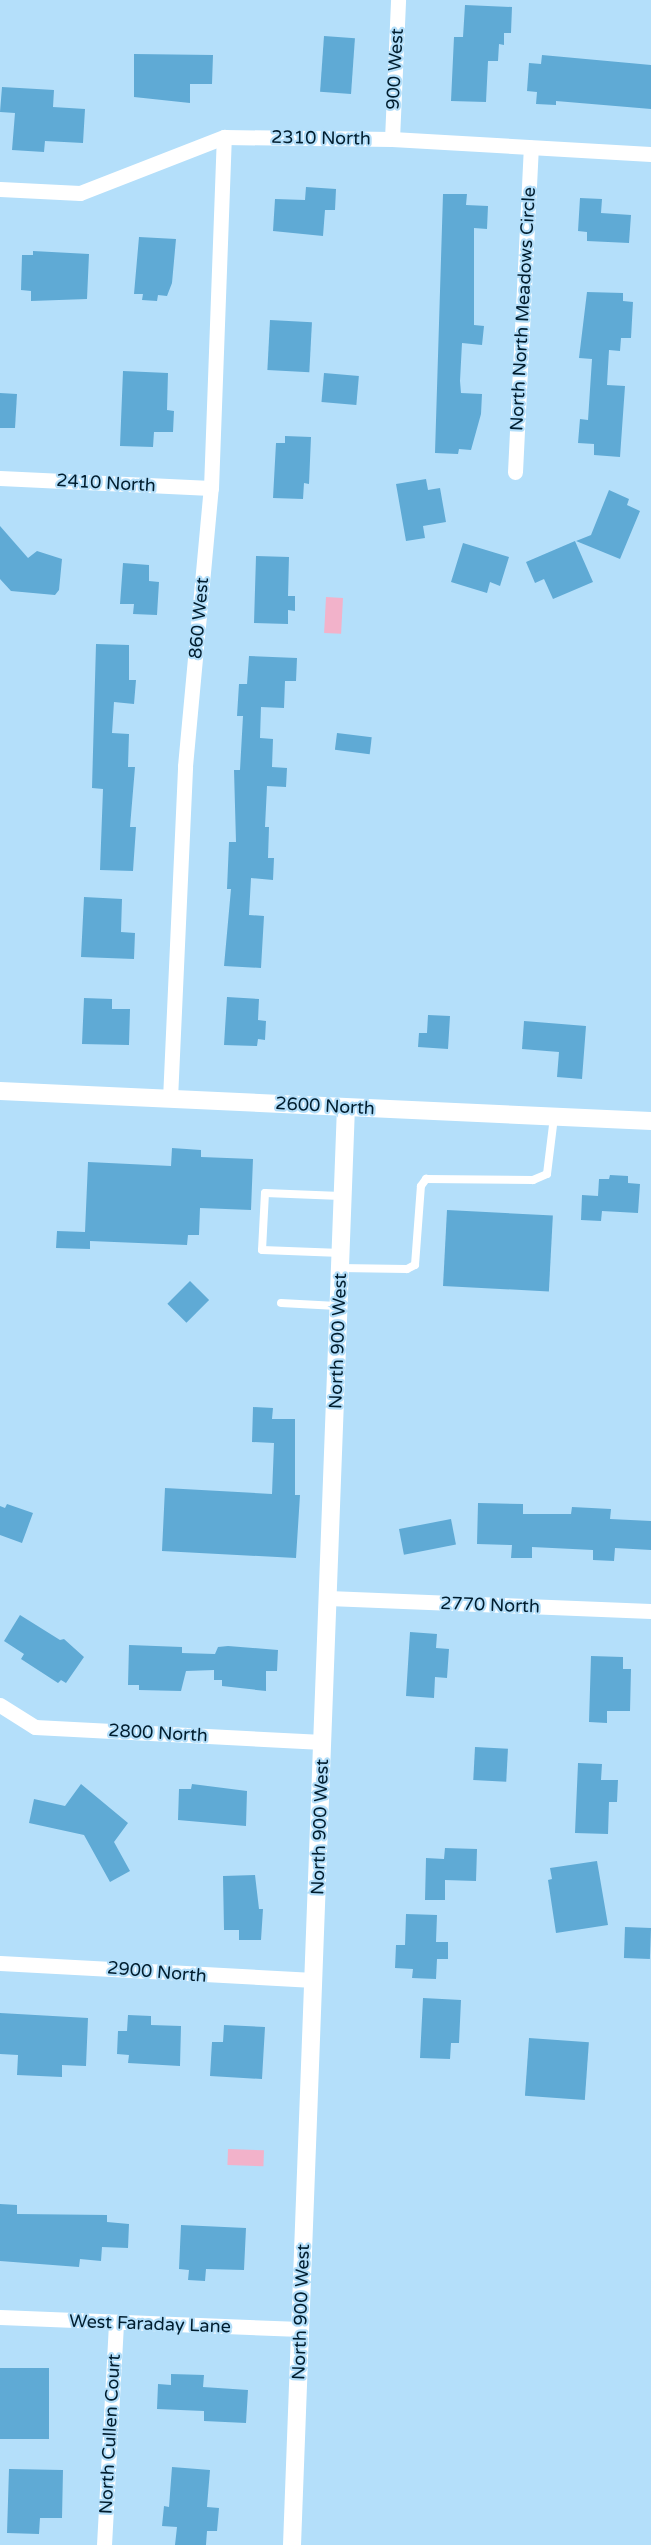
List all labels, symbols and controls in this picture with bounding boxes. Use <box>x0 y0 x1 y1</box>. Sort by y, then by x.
street label: 900 West <box>382 28 408 110</box>
street label: 2310 North <box>271 126 371 150</box>
street label: North North Meadows Circle <box>506 187 540 431</box>
street label: 2410 North <box>56 470 156 496</box>
street label: 860 West <box>185 576 213 660</box>
street label: 2600 North <box>275 1093 375 1119</box>
street label: North 900 West <box>325 1273 351 1409</box>
street label: 2770 North <box>440 1592 540 1618</box>
street label: 2800 North <box>108 1720 208 1746</box>
street label: North 900 West <box>307 1759 333 1895</box>
street label: 2900 North <box>106 1957 208 1987</box>
street label: North 900 West <box>288 2244 314 2380</box>
street label: West Faraday Lane <box>69 2310 231 2338</box>
street label: North Cullen Court <box>95 2353 125 2515</box>

